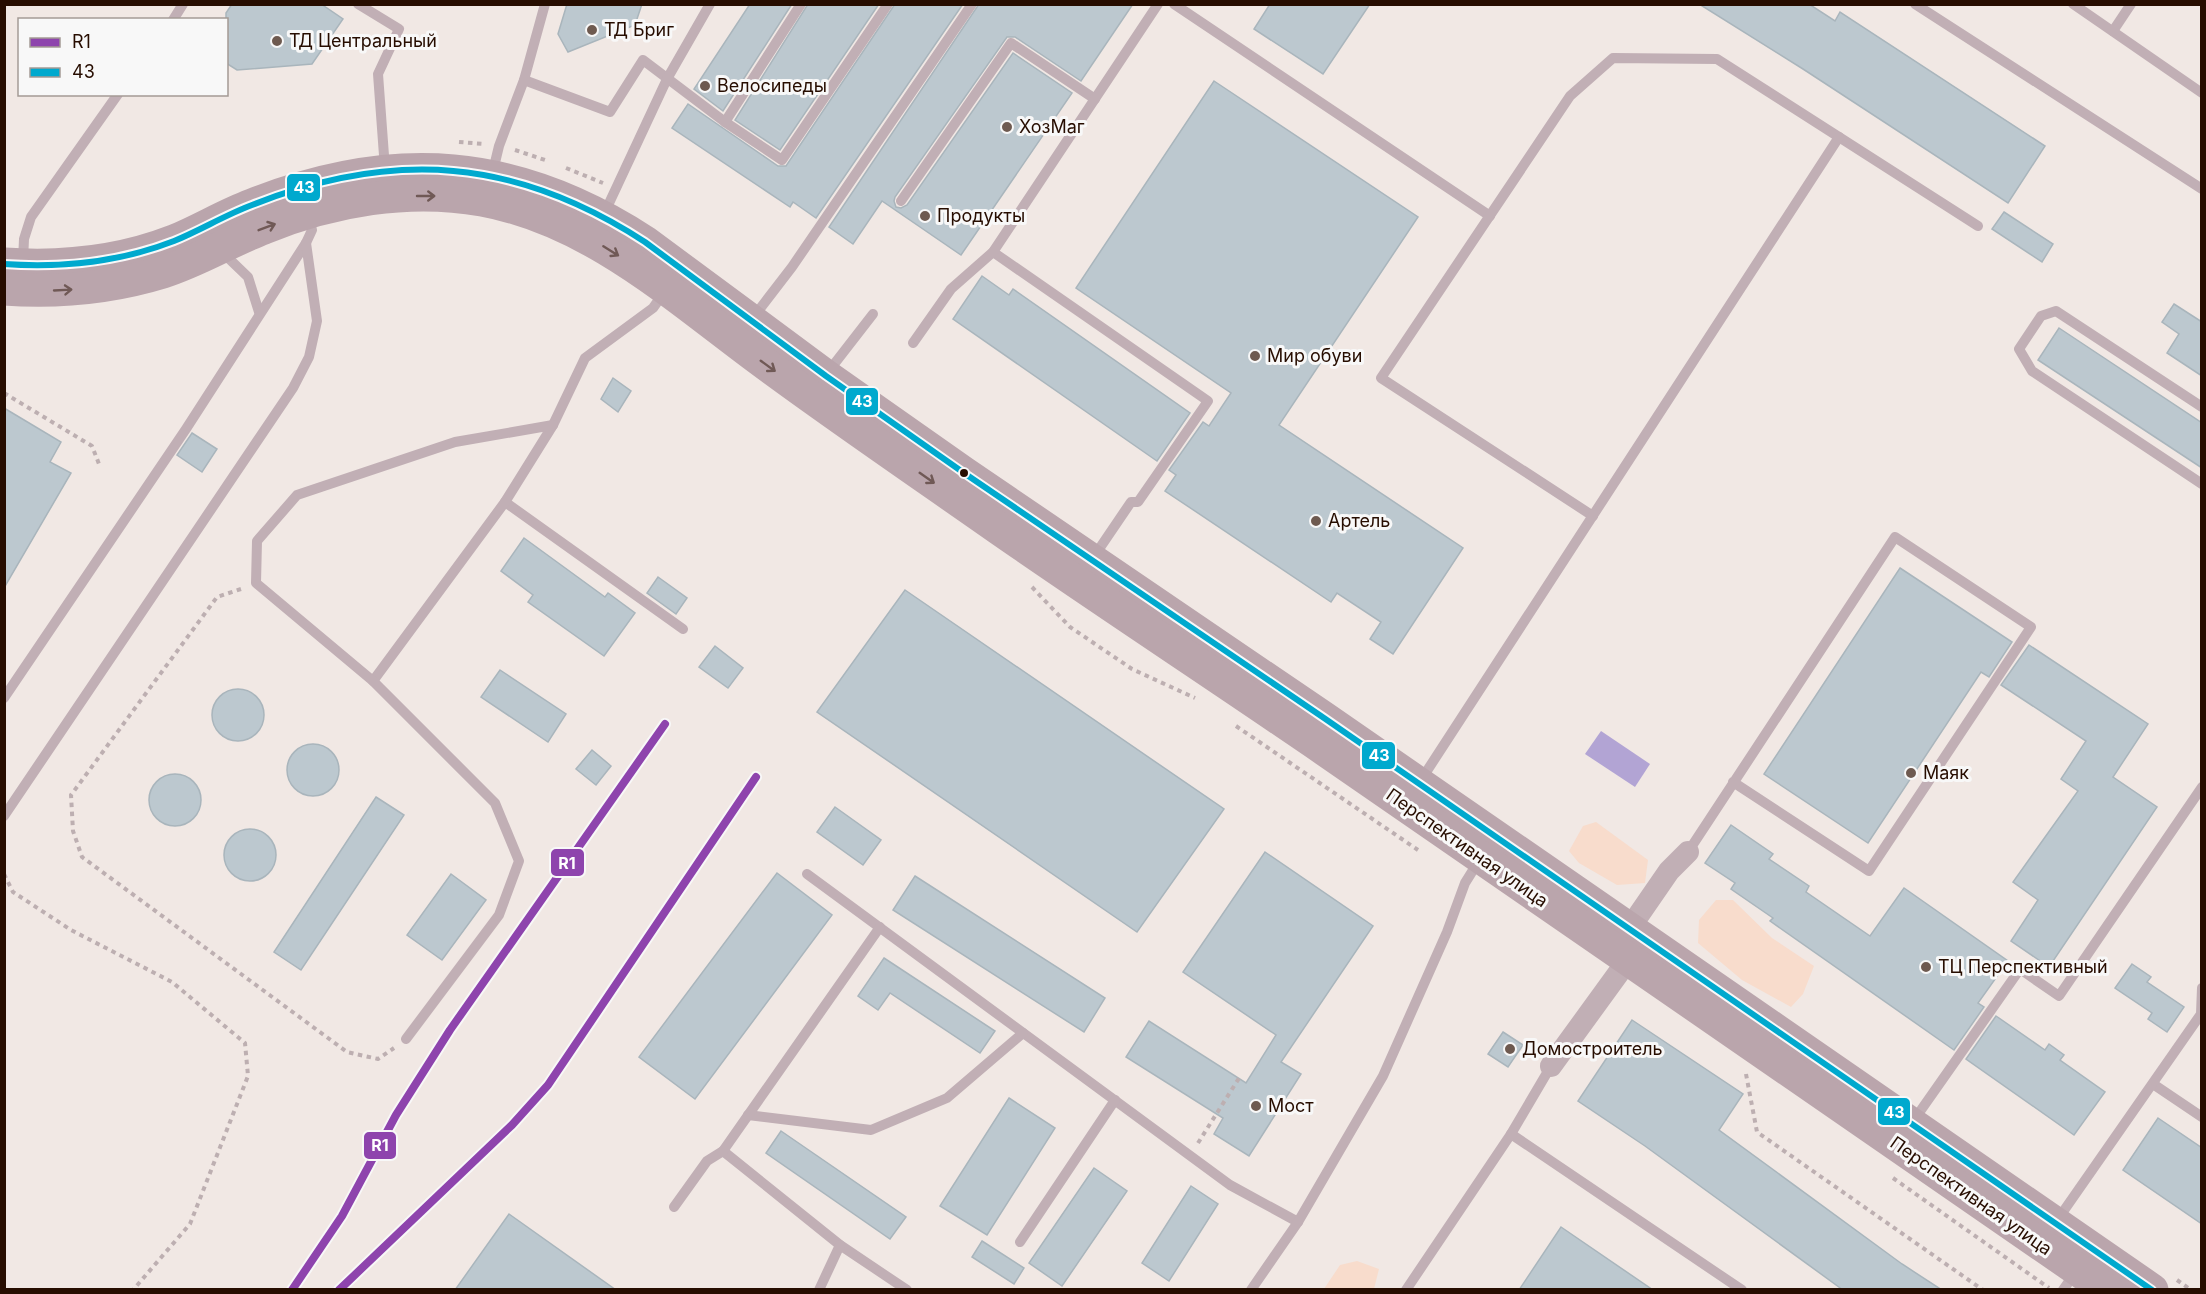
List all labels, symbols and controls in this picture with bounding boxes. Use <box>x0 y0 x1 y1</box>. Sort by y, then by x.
legend <box>18 18 228 96</box>
place label: ТД Бриг <box>604 19 674 40</box>
marker: ТД Бриг <box>585 23 599 37</box>
place label: ТД Центральный <box>289 30 437 51</box>
text: R1 <box>72 31 91 52</box>
marker: ТД Центральный <box>270 34 284 48</box>
text: 43 <box>72 61 95 82</box>
place label: Велосипеды <box>717 75 827 96</box>
marker: Велосипеды <box>698 79 712 93</box>
place label: ХозМаг <box>1019 116 1085 137</box>
marker: ХозМаг <box>1000 120 1014 134</box>
line badge: 43 <box>286 173 321 202</box>
text: 43 <box>293 177 315 197</box>
one-way arrow <box>416 190 436 202</box>
place label: Продукты <box>937 205 1025 226</box>
marker: Продукты <box>918 209 932 223</box>
one-way arrow <box>258 220 276 231</box>
one-way arrow <box>602 244 619 257</box>
one-way arrow <box>52 285 72 296</box>
place label: Мир обуви <box>1267 345 1362 366</box>
marker: Мир обуви <box>1248 349 1262 363</box>
one-way arrow <box>759 360 775 372</box>
line badge: 43 <box>845 387 879 416</box>
text: 43 <box>851 391 873 411</box>
unlabelled marker <box>958 467 970 479</box>
one-way arrow <box>918 472 935 484</box>
place label: Артель <box>1328 510 1390 531</box>
marker: Артель <box>1309 514 1323 528</box>
line badge: 43 <box>1361 741 1396 770</box>
text: 43 <box>1368 745 1390 765</box>
place label: Маяк <box>1923 762 1969 783</box>
marker: Маяк <box>1904 766 1918 780</box>
street label: Перспективная улица <box>1382 784 1552 911</box>
line badge: R1 <box>550 848 585 877</box>
text: R1 <box>558 853 576 873</box>
place label: ТЦ Перспективный <box>1938 956 2108 977</box>
marker: ТЦ Перспективный <box>1919 960 1933 974</box>
place label: Домостроитель <box>1522 1038 1663 1059</box>
marker: Домостроитель <box>1503 1042 1517 1056</box>
place label: Мост <box>1268 1095 1314 1116</box>
line badge: 43 <box>1877 1097 1911 1126</box>
marker: Мост <box>1249 1099 1263 1113</box>
text: 43 <box>1883 1102 1905 1122</box>
line badge: R1 <box>363 1131 397 1160</box>
street label: Перспективная улица <box>1886 1132 2056 1259</box>
text: R1 <box>371 1135 389 1155</box>

